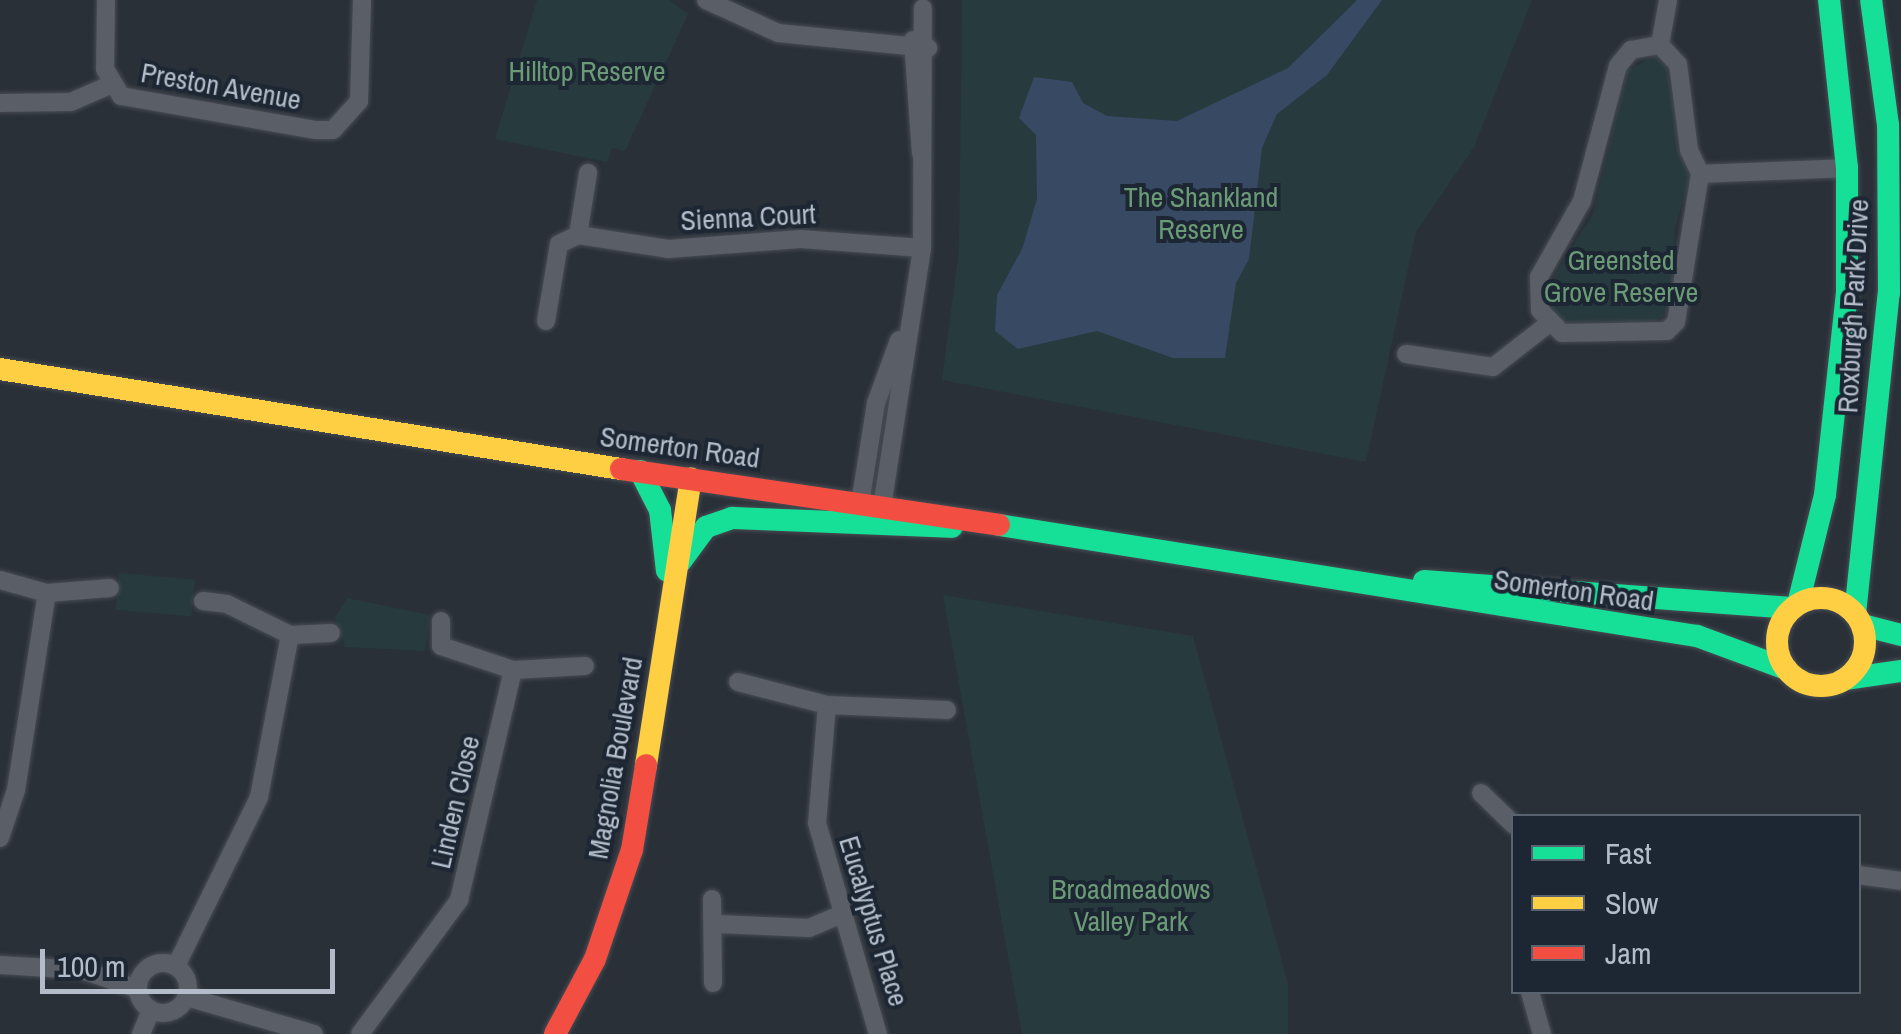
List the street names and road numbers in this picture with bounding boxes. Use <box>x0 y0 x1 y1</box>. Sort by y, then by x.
street label: Preston Avenue <box>138 55 304 117</box>
street label: Sienna Court <box>680 197 816 237</box>
street label: Roxburgh Park Drive <box>1831 198 1875 414</box>
street label: Somerton Road <box>598 419 762 475</box>
street label: Somerton Road <box>1492 562 1656 618</box>
street label: Magnolia Boulevard <box>581 655 649 861</box>
street label: Linden Close <box>423 732 487 872</box>
street label: Eucalyptus Place <box>832 832 916 1010</box>

